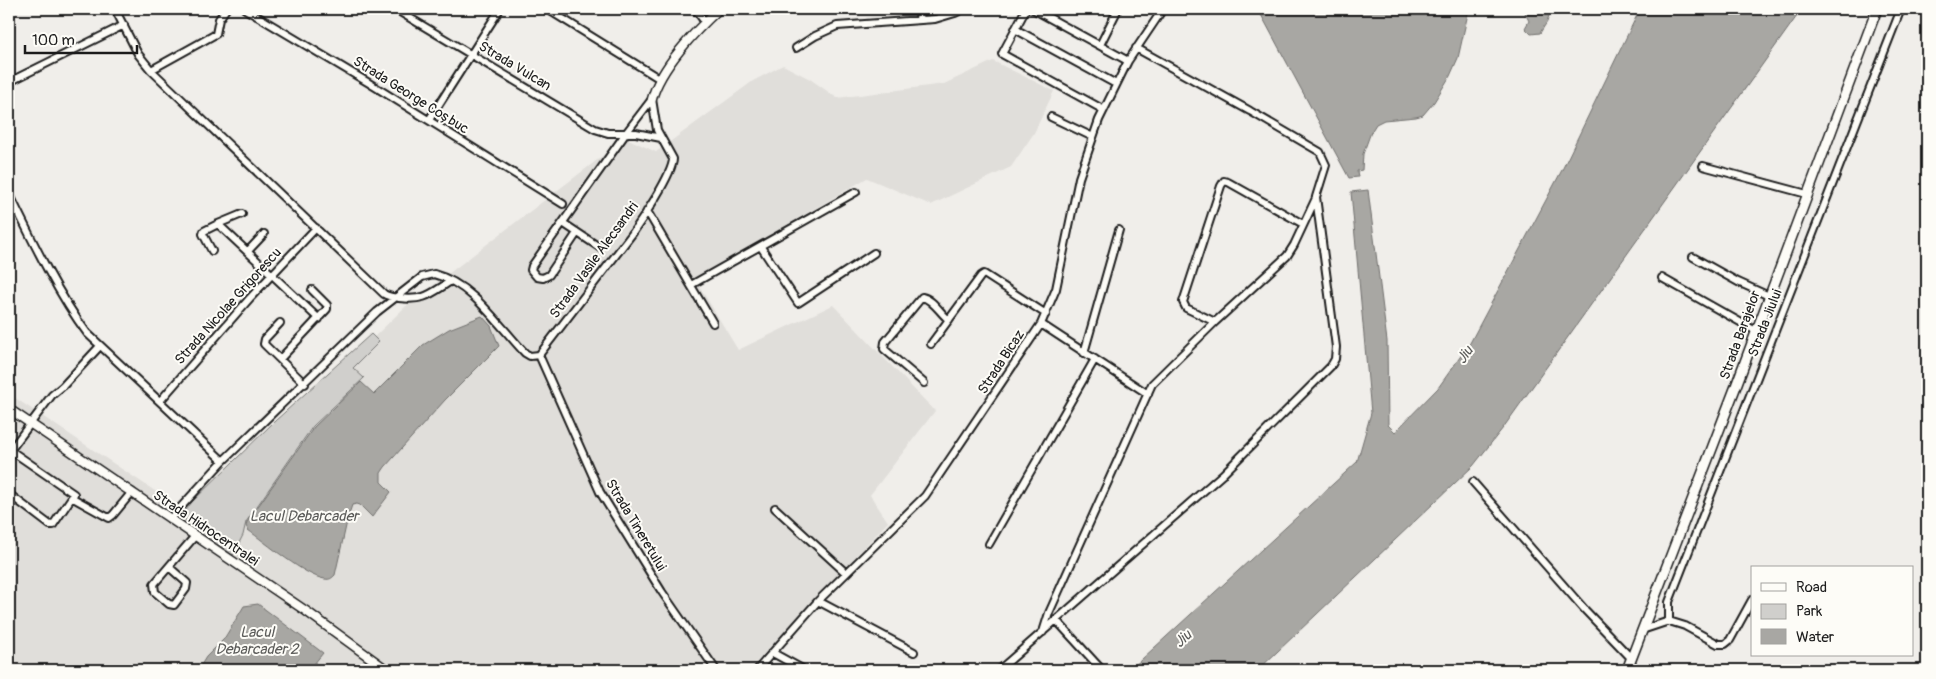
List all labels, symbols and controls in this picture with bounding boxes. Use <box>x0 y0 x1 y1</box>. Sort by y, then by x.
scale bar <box>25 22 138 54</box>
text: 100 m <box>32 31 75 50</box>
street label: Strada Vulcan <box>476 38 554 94</box>
street label: Strada George Coșbuc <box>350 53 472 137</box>
street label: Strada Vasile Alecsandri <box>546 198 642 322</box>
street label: Strada Nicolae Grigorescu <box>171 244 285 368</box>
street label: Strada Jiului <box>1744 286 1786 359</box>
street label: Strada Barajelor <box>1716 288 1764 382</box>
street label: Strada Bicaz <box>974 327 1028 397</box>
water label: Jiu <box>1452 341 1479 368</box>
street label: Strada Tineretului <box>602 476 670 574</box>
street label: Strada Hidrocentralei <box>150 486 262 570</box>
water label: Lacul Debarcader <box>250 507 360 526</box>
legend <box>1751 566 1914 656</box>
text: Road <box>1796 578 1827 597</box>
text: Park <box>1796 602 1823 621</box>
water label: Lacul Debarcader 2 <box>216 623 300 659</box>
water label: Jiu <box>1170 625 1197 652</box>
text: Water <box>1796 628 1835 647</box>

